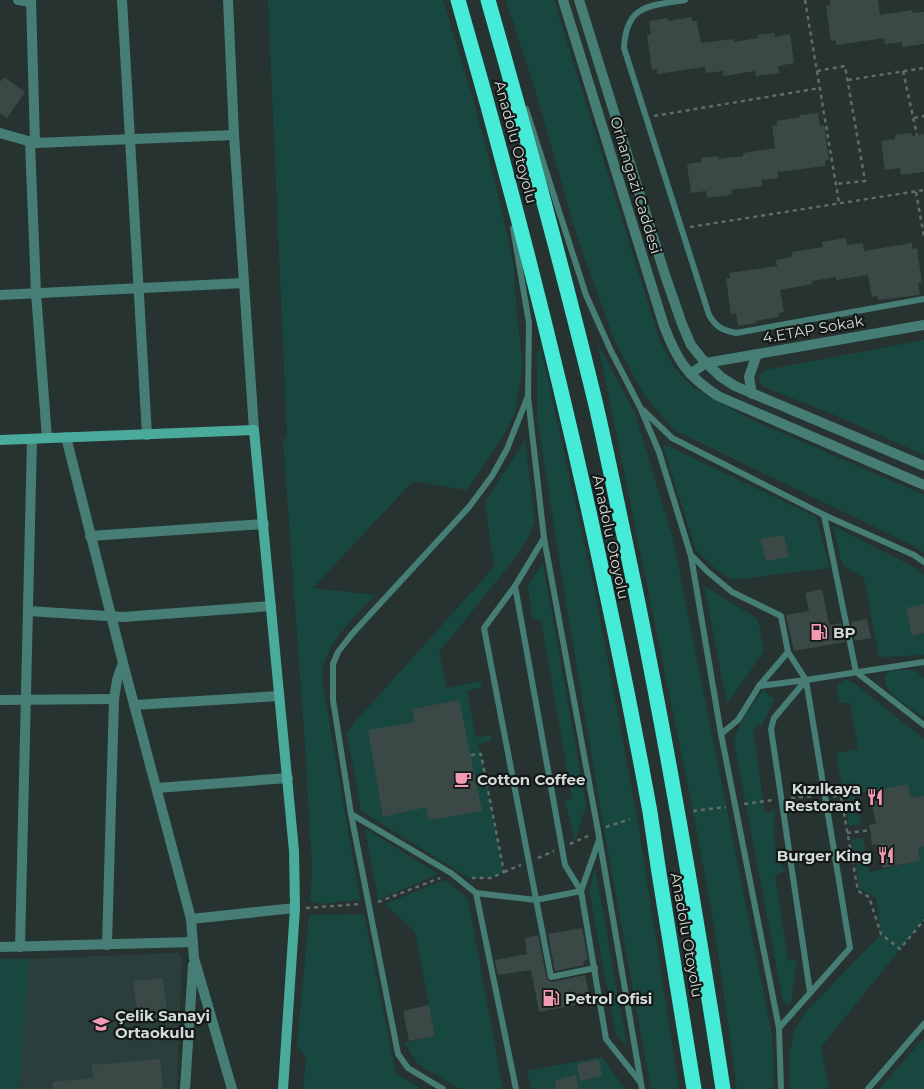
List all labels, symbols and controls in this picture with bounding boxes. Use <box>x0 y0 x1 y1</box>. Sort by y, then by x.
street label: Anadolu Otoyolu <box>490 78 542 206</box>
street label: Orhangazi Caddesi <box>606 114 666 256</box>
street label: 4.ETAP Sokak <box>761 311 865 347</box>
street label: Anadolu Otoyolu <box>589 473 633 601</box>
fuel station icon: BP <box>809 622 829 642</box>
place label: BP <box>833 623 855 642</box>
cafe icon: Cotton Coffee <box>453 769 473 789</box>
place label: Cotton Coffee <box>477 770 585 789</box>
place label: Kızılkaya Restorant <box>784 779 861 815</box>
restaurant icon: Kızılkaya Restorant <box>865 787 885 807</box>
restaurant icon: Burger King <box>876 845 896 865</box>
place label: Burger King <box>777 846 872 865</box>
street label: Anadolu Otoyolu <box>667 871 707 999</box>
fuel station icon: Petrol Ofisi <box>541 988 561 1008</box>
place label: Petrol Ofisi <box>565 989 652 1008</box>
place label: Çelik Sanayi Ortaokulu <box>115 1006 210 1042</box>
school or university icon: Çelik Sanayi Ortaokulu <box>91 1014 111 1034</box>

